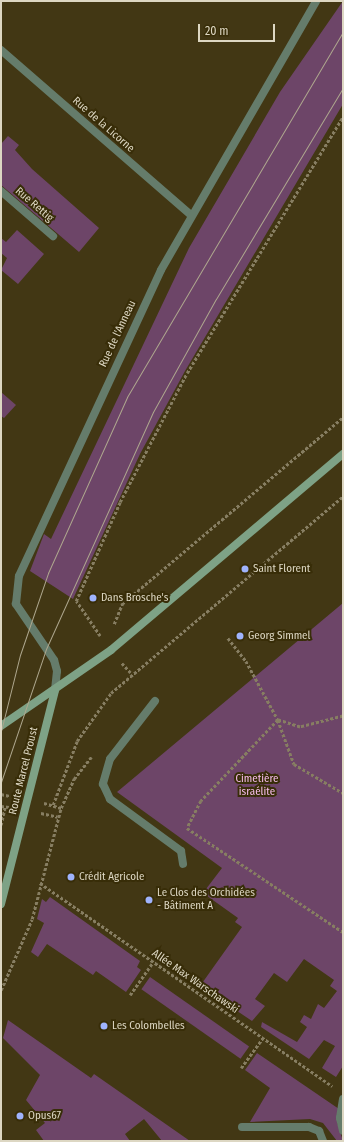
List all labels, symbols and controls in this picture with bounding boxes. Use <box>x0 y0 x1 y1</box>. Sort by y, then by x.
scale bar <box>200 16 277 42</box>
text: 20 m <box>205 24 229 38</box>
street label: Rue de la Licorne <box>69 95 137 155</box>
street label: Rue Rettig <box>12 185 56 225</box>
street label: Rue de l'Anneau <box>97 299 139 369</box>
place label: Saint Florent <box>253 562 310 576</box>
marker: Saint Florent <box>240 564 250 574</box>
place label: Dans Brosche's <box>101 591 168 605</box>
marker: Dans Brosche's <box>88 593 98 603</box>
place label: Georg Simmel <box>248 629 310 643</box>
marker: Georg Simmel <box>235 631 245 641</box>
street label: Route Marcel Proust <box>7 726 41 816</box>
park label: Cimetière israélite <box>235 773 279 799</box>
place label: Crédit Agricole <box>79 870 144 884</box>
marker: Crédit Agricole <box>66 872 76 882</box>
place label: Le Clos des Orchidées - Bâtiment A <box>157 887 255 913</box>
marker: Le Clos des Orchidées - Bâtiment A <box>144 895 154 905</box>
street label: Allée Max Warschawski <box>149 947 241 1017</box>
place label: Les Colombelles <box>112 1019 185 1033</box>
marker: Les Colombelles <box>99 1021 109 1031</box>
place label: Opus67 <box>28 1109 61 1123</box>
marker: Opus67 <box>15 1111 25 1121</box>

